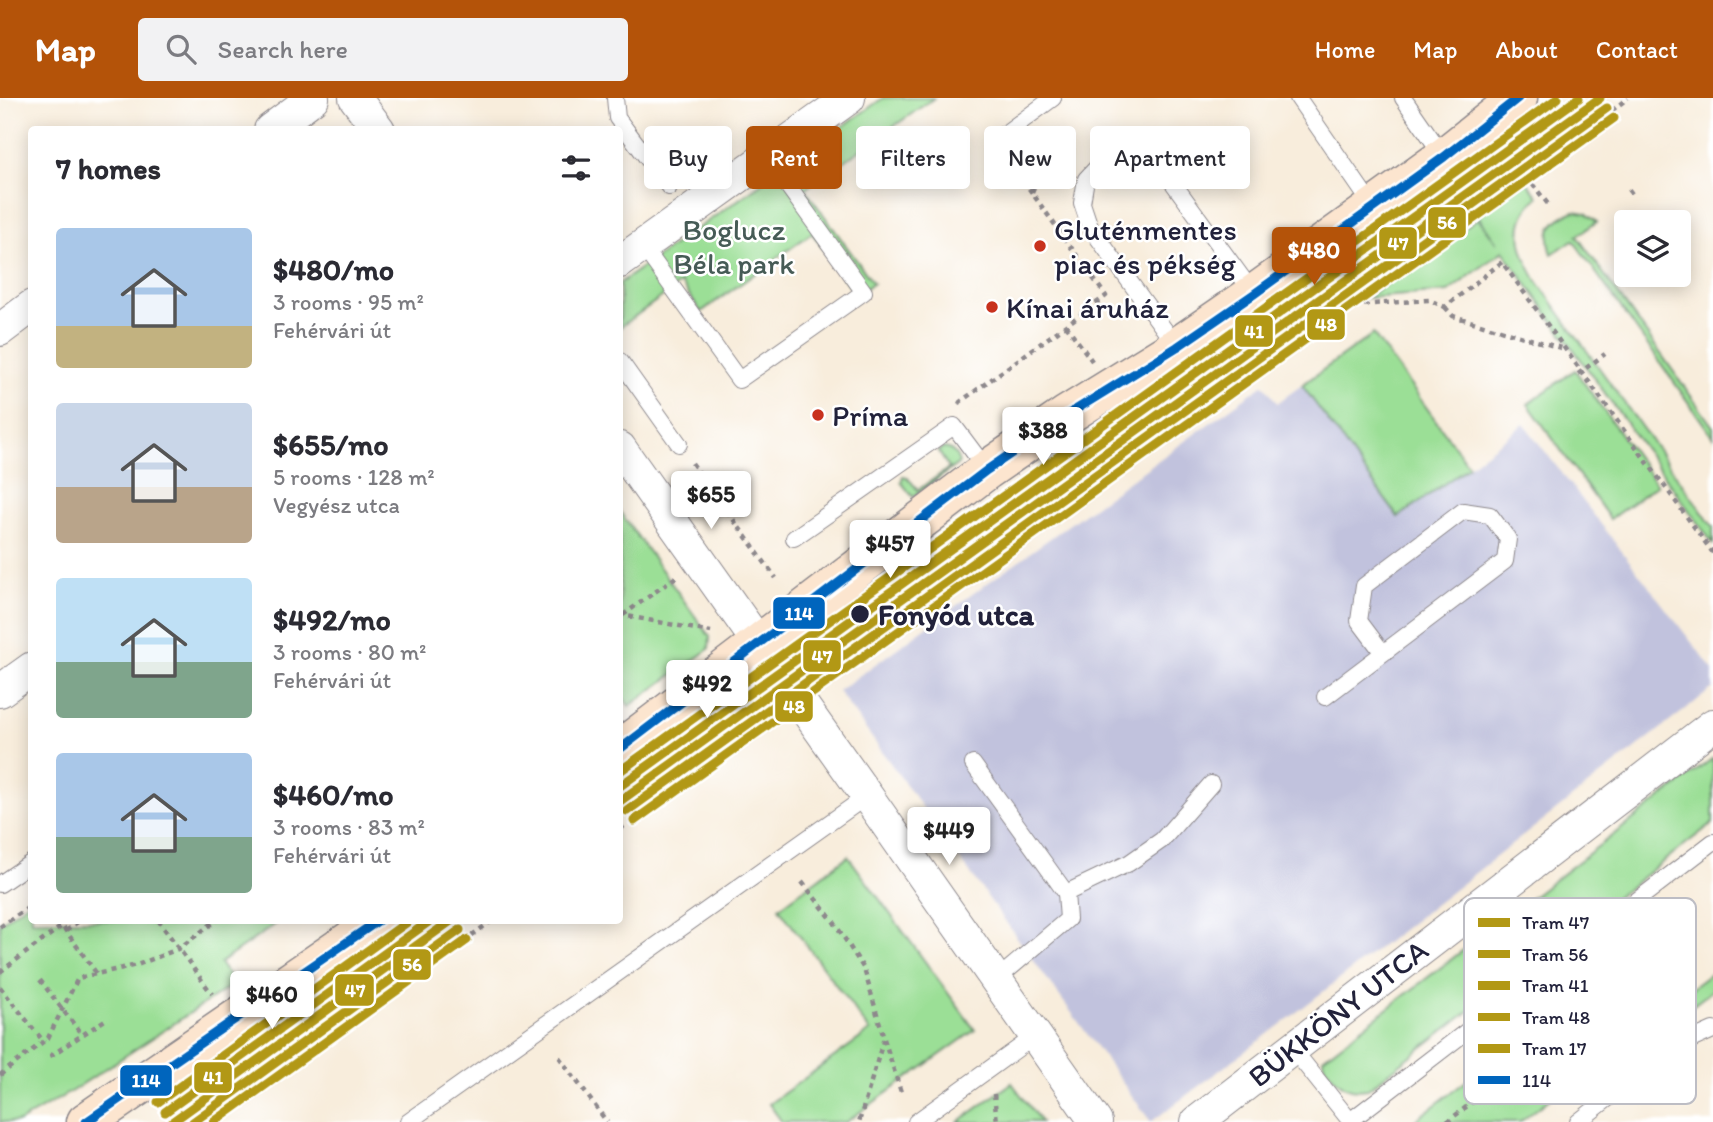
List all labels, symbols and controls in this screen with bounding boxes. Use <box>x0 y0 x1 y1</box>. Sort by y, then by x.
search box <box>138 18 628 81</box>
text: Map <box>35 30 96 69</box>
icon: search <box>162 30 200 68</box>
text: Search here <box>218 33 348 65</box>
text: Home <box>1315 35 1375 64</box>
text: Map <box>1413 35 1457 64</box>
text: About <box>1495 35 1558 64</box>
text: Contact <box>1596 35 1678 64</box>
chip: Buy <box>644 126 732 189</box>
chip: Rent <box>746 126 842 189</box>
chip: Filters <box>856 126 970 189</box>
chip: New <box>984 126 1076 189</box>
chip: Apartment <box>1090 126 1250 189</box>
icon: filters <box>557 149 595 187</box>
text: 7 homes <box>56 150 161 187</box>
line badge: 56 <box>1427 206 1467 239</box>
map controls <box>1614 210 1691 287</box>
button: layers <box>1614 210 1691 287</box>
park label: Boglucz Béla park <box>673 211 795 282</box>
place label: Gluténmentes piac és pékség <box>1054 211 1237 282</box>
text: 56 <box>1437 211 1457 234</box>
line badge: 47 <box>1378 226 1418 260</box>
pin: $480 <box>1273 228 1355 287</box>
text: 47 <box>1388 232 1409 255</box>
text: $480 <box>1288 236 1340 264</box>
marker: Gluténmentes piac és pékség <box>1032 238 1048 254</box>
text: $480/mo <box>273 251 394 288</box>
icon: home <box>112 256 196 340</box>
text: 3 rooms · 95 m² <box>273 288 424 316</box>
place label: Kínai áruház <box>1006 289 1169 326</box>
marker: Kínai áruház <box>984 299 1000 315</box>
line badge: 48 <box>1306 308 1346 341</box>
text: 48 <box>1315 313 1337 336</box>
line badge: 41 <box>1234 314 1274 348</box>
text: Fehérvári út <box>273 316 391 344</box>
text: 41 <box>1244 320 1264 343</box>
place label: Príma <box>832 397 909 434</box>
marker: Príma <box>810 407 826 423</box>
pin: $388 <box>1002 408 1084 467</box>
text: $388 <box>1018 416 1068 444</box>
text: $655/mo <box>273 426 389 463</box>
icon: home <box>112 431 196 515</box>
text: 5 rooms · 128 m² <box>273 463 435 491</box>
pin: $655 <box>670 472 752 531</box>
text: $655 <box>687 480 735 508</box>
text: Vegyész utca <box>273 491 400 519</box>
pin: $457 <box>849 520 931 580</box>
text: $457 <box>866 529 914 557</box>
line badge: 114 <box>772 596 826 630</box>
place label: Fonyód utca <box>878 596 1035 633</box>
text: $492/mo <box>273 601 391 638</box>
text: 114 <box>784 602 814 625</box>
marker: Fonyód utca <box>849 603 871 625</box>
icon: home <box>112 606 196 690</box>
text: 3 rooms · 80 m² <box>273 638 427 666</box>
line badge: 47 <box>802 639 842 673</box>
text: 47 <box>812 645 833 668</box>
pin: $492 <box>666 660 748 720</box>
text: Fehérvári út <box>273 666 391 694</box>
text: $492 <box>682 669 732 697</box>
line badge: 48 <box>774 690 814 723</box>
text: 48 <box>783 695 805 718</box>
text: $460/mo <box>273 776 394 813</box>
icon: home <box>112 781 196 865</box>
pin: $449 <box>908 808 990 867</box>
text: 3 rooms · 83 m² <box>273 813 425 841</box>
text: $449 <box>923 816 975 844</box>
text: Fehérvári út <box>273 841 391 869</box>
legend <box>1464 898 1696 1104</box>
text: Tram 47 <box>1522 911 1589 934</box>
street label: BÜKKÖNY UTCA <box>1241 931 1435 1095</box>
text: Tram 56 <box>1522 943 1588 966</box>
line badge: 56 <box>392 948 432 981</box>
text: 56 <box>402 953 422 976</box>
pin: $460 <box>231 972 313 1031</box>
line badge: 47 <box>334 973 375 1007</box>
text: Tram 41 <box>1522 974 1589 997</box>
text: 47 <box>345 979 366 1002</box>
text: $460 <box>246 980 298 1008</box>
text: Tram 48 <box>1522 1006 1590 1029</box>
text: Tram 17 <box>1522 1037 1587 1060</box>
line badge: 41 <box>193 1061 233 1094</box>
line badge: 114 <box>119 1064 173 1097</box>
text: 41 <box>203 1066 223 1089</box>
text: 114 <box>131 1069 161 1092</box>
text: 114 <box>1522 1069 1551 1092</box>

